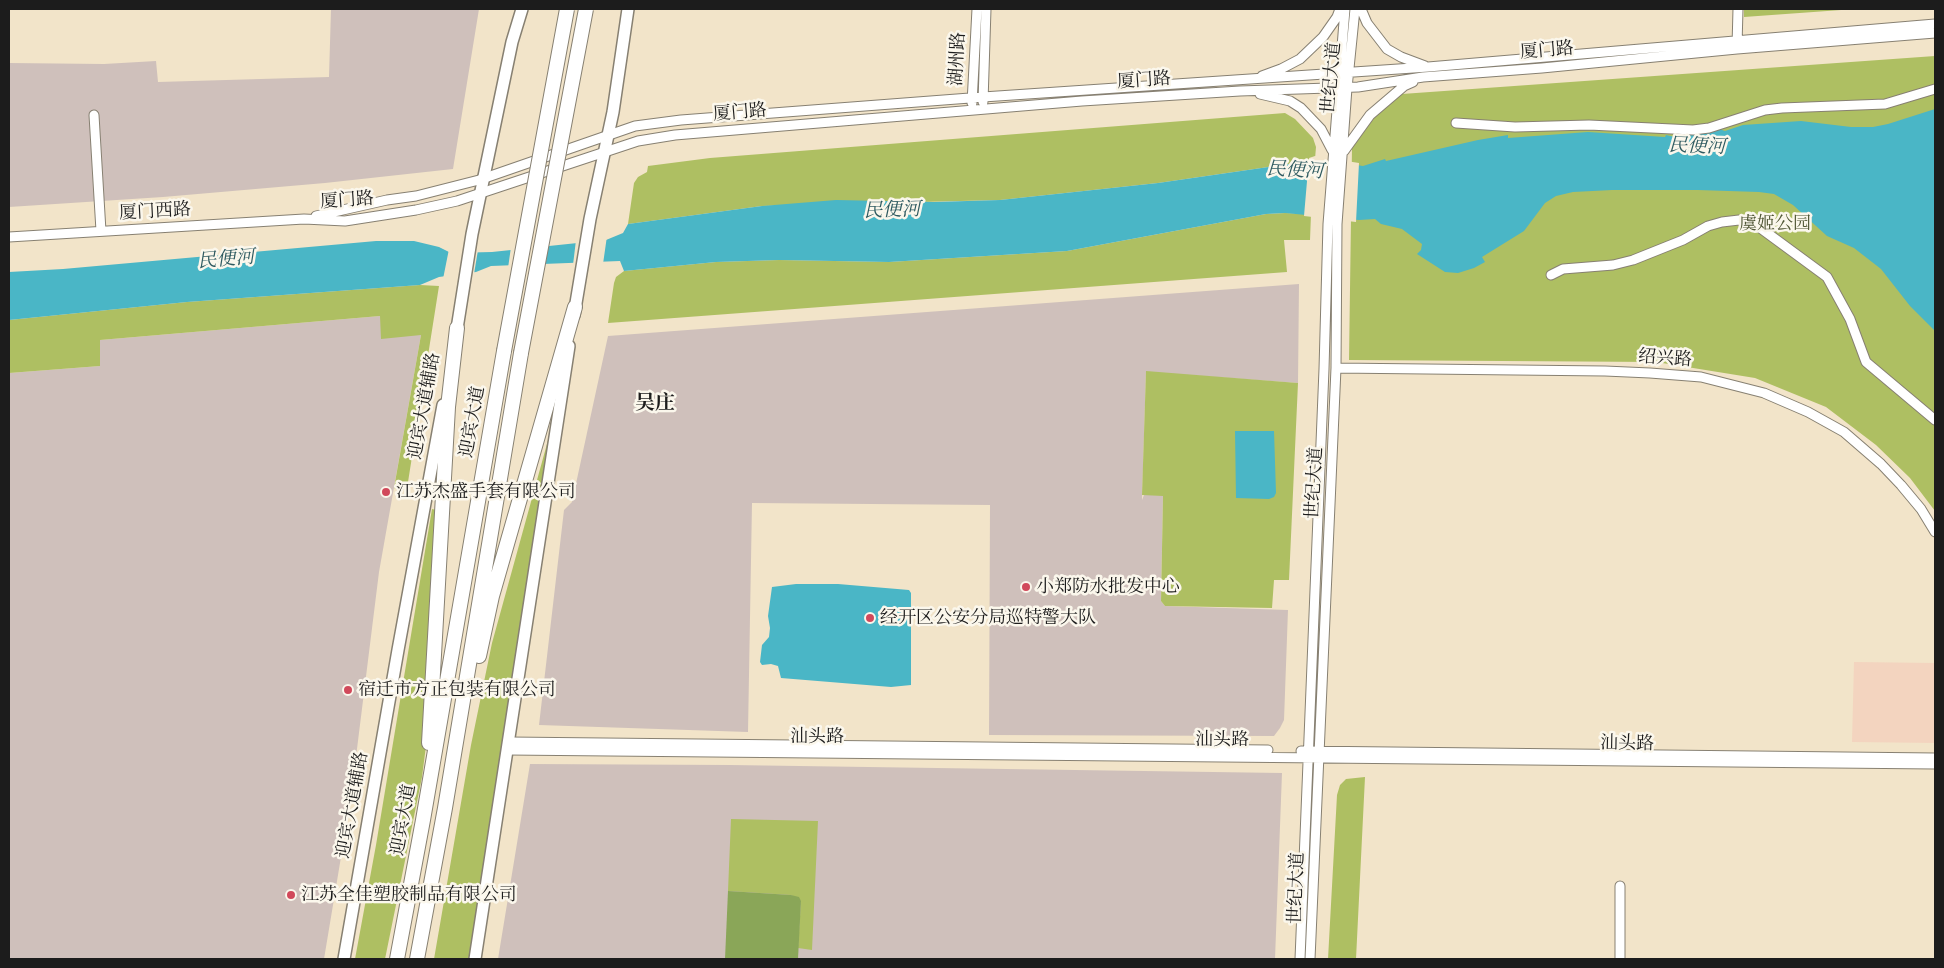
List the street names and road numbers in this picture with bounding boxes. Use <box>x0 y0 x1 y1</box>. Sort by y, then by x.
street label: 湖州路 <box>946 31 970 87</box>
street label: 厦门路 <box>1519 38 1575 64</box>
street label: 世纪大道 <box>1318 41 1346 115</box>
street label: 厦门路 <box>1116 68 1172 94</box>
street label: 厦门路 <box>712 100 768 126</box>
street label: 厦门路 <box>319 188 375 214</box>
street label: 厦门西路 <box>118 199 192 225</box>
street label: 绍兴路 <box>1637 346 1693 372</box>
street label: 迎宾大道辅路 <box>405 351 445 461</box>
street label: 迎宾大道 <box>456 385 490 459</box>
street label: 世纪大道 <box>1302 446 1328 520</box>
street label: 汕头路 <box>790 726 844 748</box>
street label: 汕头路 <box>1195 729 1249 751</box>
street label: 汕头路 <box>1600 733 1654 755</box>
street label: 迎宾大道辅路 <box>333 750 373 860</box>
street label: 迎宾大道 <box>387 783 421 857</box>
street label: 世纪大道 <box>1285 852 1309 924</box>

